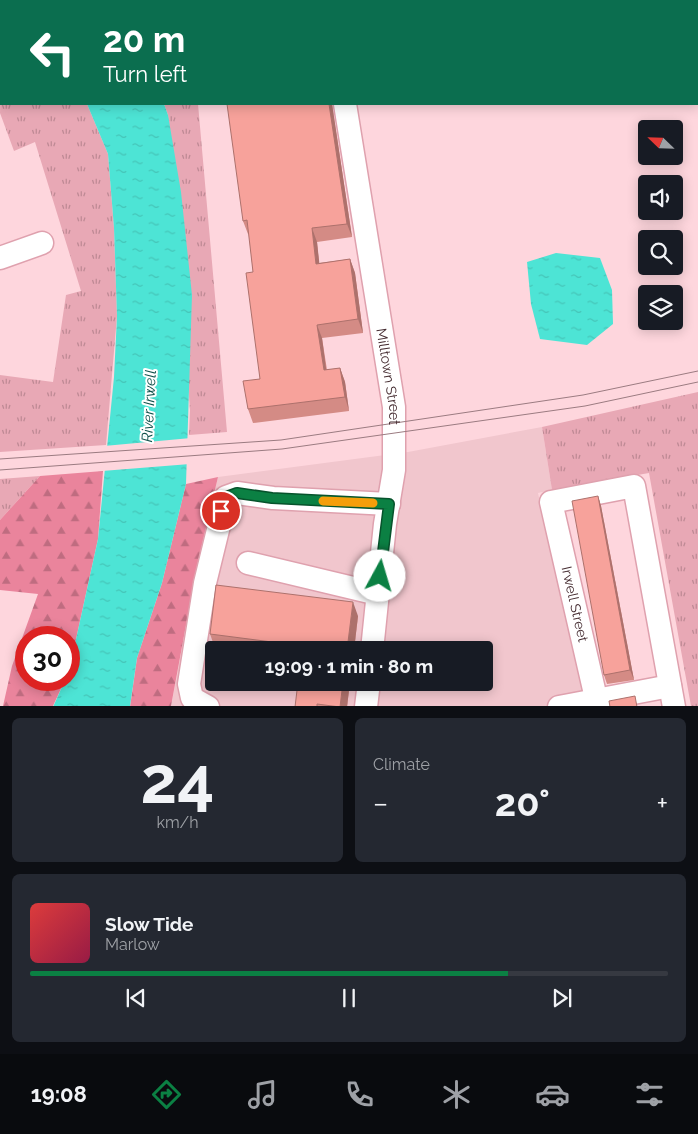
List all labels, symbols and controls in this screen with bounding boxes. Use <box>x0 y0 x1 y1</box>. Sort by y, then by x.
text: 20 m <box>103 19 185 60</box>
icon: left <box>20 20 85 85</box>
text: Turn left <box>103 61 187 87</box>
north arrow <box>638 120 682 165</box>
map controls <box>638 120 683 330</box>
button: sound <box>638 175 683 220</box>
button: search <box>638 230 683 275</box>
button: layers <box>638 285 683 330</box>
street label: Milltown Street <box>373 327 402 425</box>
water label: River Irwell <box>138 369 160 443</box>
pin <box>200 490 242 532</box>
icon: arrive <box>207 497 235 525</box>
position arrow <box>353 549 405 601</box>
street label: Irwell Street <box>559 565 592 644</box>
speed limit sign: 30 <box>15 626 80 691</box>
text: 19:09 · 1 min · 80 m <box>265 655 433 677</box>
text: 24 <box>141 742 214 818</box>
text: Climate <box>373 755 430 774</box>
text: 20° <box>495 780 550 825</box>
text: − <box>373 787 388 820</box>
text: + <box>656 787 668 820</box>
text: km/h <box>156 813 199 832</box>
text: Slow Tide <box>105 913 194 935</box>
text: Marlow <box>105 935 160 954</box>
icon: previous <box>122 984 150 1012</box>
icon: pause <box>335 984 363 1012</box>
icon: next <box>548 984 576 1012</box>
icon: directions <box>149 1077 184 1112</box>
icon: music <box>245 1077 280 1112</box>
icon: phone <box>342 1077 377 1112</box>
icon: climate <box>439 1077 474 1112</box>
icon: car <box>535 1077 570 1112</box>
icon: filters <box>632 1077 667 1112</box>
text: 19:08 <box>31 1081 87 1107</box>

